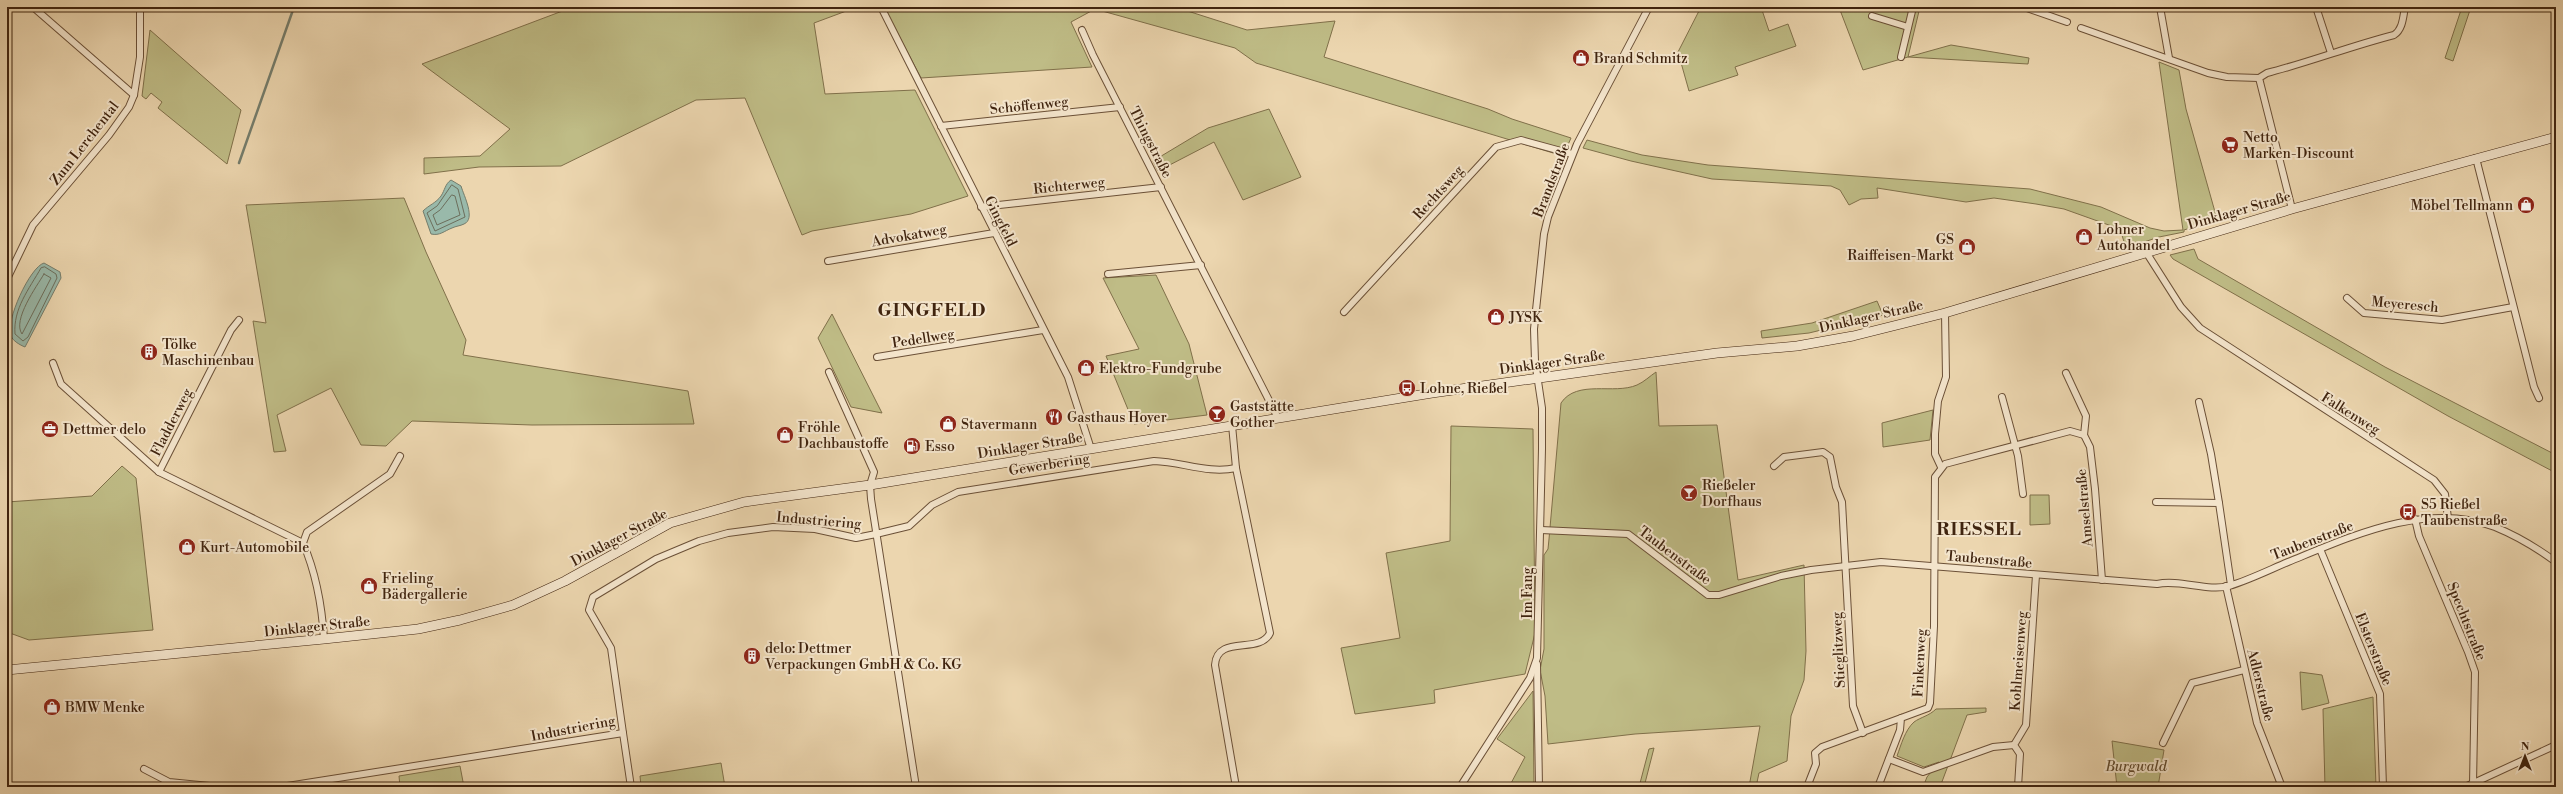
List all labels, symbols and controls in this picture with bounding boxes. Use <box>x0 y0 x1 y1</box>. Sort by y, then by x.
shop icon: Brand Schmitz <box>1571 48 1591 68</box>
place label: Brand Schmitz <box>1593 50 1688 68</box>
street label: Schöffenweg <box>989 93 1070 119</box>
street label: Zum Lerchental <box>46 98 123 189</box>
street label: Thingstraße <box>1125 104 1176 181</box>
place label: Netto Marken-Discount <box>2243 129 2354 163</box>
supermarket icon: Netto Marken-Discount <box>2220 135 2240 155</box>
street label: Brandstraße <box>1529 141 1574 221</box>
street label: Rechtsweg <box>1410 161 1468 224</box>
street label: Richterweg <box>1032 173 1107 199</box>
street label: Dinklager Straße <box>2186 188 2293 234</box>
street label: Gingfeld <box>980 193 1021 250</box>
shop icon: Möbel Tellmann <box>2516 195 2536 215</box>
place label: Möbel Tellmann <box>2411 197 2514 215</box>
street label: Advokatweg <box>869 220 949 252</box>
place label: Lohner Autohandel <box>2096 221 2170 255</box>
shop icon: Lohner Autohandel <box>2074 227 2094 247</box>
place label: GS Raiffeisen-Markt <box>1847 231 1954 265</box>
shop icon: GS Raiffeisen-Markt <box>1957 237 1977 257</box>
street label: Meyeresch <box>2371 293 2440 317</box>
street label: Dinklager Straße <box>1817 296 1925 338</box>
district label: GINGFELD <box>878 299 986 322</box>
shop icon: JYSK <box>1486 307 1506 327</box>
place label: JYSK <box>1508 309 1543 327</box>
street label: Pedellweg <box>891 325 956 353</box>
place label: Tölke Maschinenbau <box>162 336 254 370</box>
building icon: Tölke Maschinenbau <box>139 342 159 362</box>
street label: Dinklager Straße <box>1498 347 1606 379</box>
shop icon: Elektro-Fundgrube <box>1076 358 1096 378</box>
place label: Elektro-Fundgrube <box>1099 360 1222 378</box>
bus stop icon: Lohne, Rießel <box>1397 378 1417 398</box>
place label: Lohne, Rießel <box>1420 380 1507 398</box>
street label: Fladderweg <box>147 385 197 459</box>
street label: Falkenweg <box>2318 389 2384 439</box>
place label: Gaststätte Gother <box>1230 398 1294 432</box>
bar icon: Gaststätte Gother <box>1207 404 1227 424</box>
restaurant icon: Gasthaus Hoyer <box>1044 407 1064 427</box>
place label: Gasthaus Hoyer <box>1067 409 1167 427</box>
shop icon: Stavermann <box>938 414 958 434</box>
place label: Stavermann <box>961 416 1038 434</box>
office icon: Dettmer delo <box>40 419 60 439</box>
place label: Fröhle Dachbaustoffe <box>798 419 889 453</box>
place label: Dettmer delo <box>63 421 146 439</box>
shop icon: Fröhle Dachbaustoffe <box>775 425 795 445</box>
street label: Dinklager Straße <box>976 429 1084 463</box>
fuel station icon: Esso <box>902 436 922 456</box>
place label: Esso <box>925 438 955 456</box>
street label: Gewerbering <box>1007 450 1092 480</box>
street label: Amselstraße <box>2073 468 2097 549</box>
place label: Rießeler Dorfhaus <box>1702 477 1762 511</box>
bar icon: Rießeler Dorfhaus <box>1679 483 1699 503</box>
place label: S5 Rießel Taubenstraße <box>2421 496 2508 530</box>
bus stop icon: S5 Rießel Taubenstraße <box>2398 502 2418 522</box>
street label: Dinklager Straße <box>568 505 671 571</box>
street label: Industriering <box>776 508 863 534</box>
street label: Taubenstraße <box>2269 517 2356 565</box>
district label: RIESSEL <box>1936 518 2022 541</box>
street label: Taubenstraße <box>1634 523 1714 589</box>
shop icon: Kurt-Automobile <box>177 537 197 557</box>
place label: Kurt-Automobile <box>200 539 309 557</box>
street label: Taubenstraße <box>1945 547 2033 573</box>
street label: Im Fang <box>1519 567 1537 619</box>
place label: Frieling Bädergallerie <box>381 570 468 604</box>
shop icon: Frieling Bädergallerie <box>359 576 379 596</box>
street label: Spechtstraße <box>2442 580 2490 663</box>
street label: Kohlmeisenweg <box>2007 610 2032 711</box>
street label: Elsterstraße <box>2350 610 2396 689</box>
street label: Stieglitzweg <box>1828 611 1850 688</box>
street label: Dinklager Straße <box>263 612 371 642</box>
street label: Finkenweg <box>1909 628 1931 698</box>
place label: delo: Dettmer Verpackungen GmbH & Co. KG <box>764 640 962 674</box>
building icon: delo: Dettmer Verpackungen GmbH & Co. KG <box>742 646 762 666</box>
street label: Adlerstraße <box>2242 646 2278 723</box>
shop icon: BMW Menke <box>42 697 62 717</box>
place label: BMW Menke <box>64 699 145 717</box>
street label: Industriering <box>530 712 618 746</box>
north arrow <box>2505 736 2545 776</box>
text: N <box>2521 740 2530 754</box>
park label: Burgwald <box>2104 758 2168 776</box>

